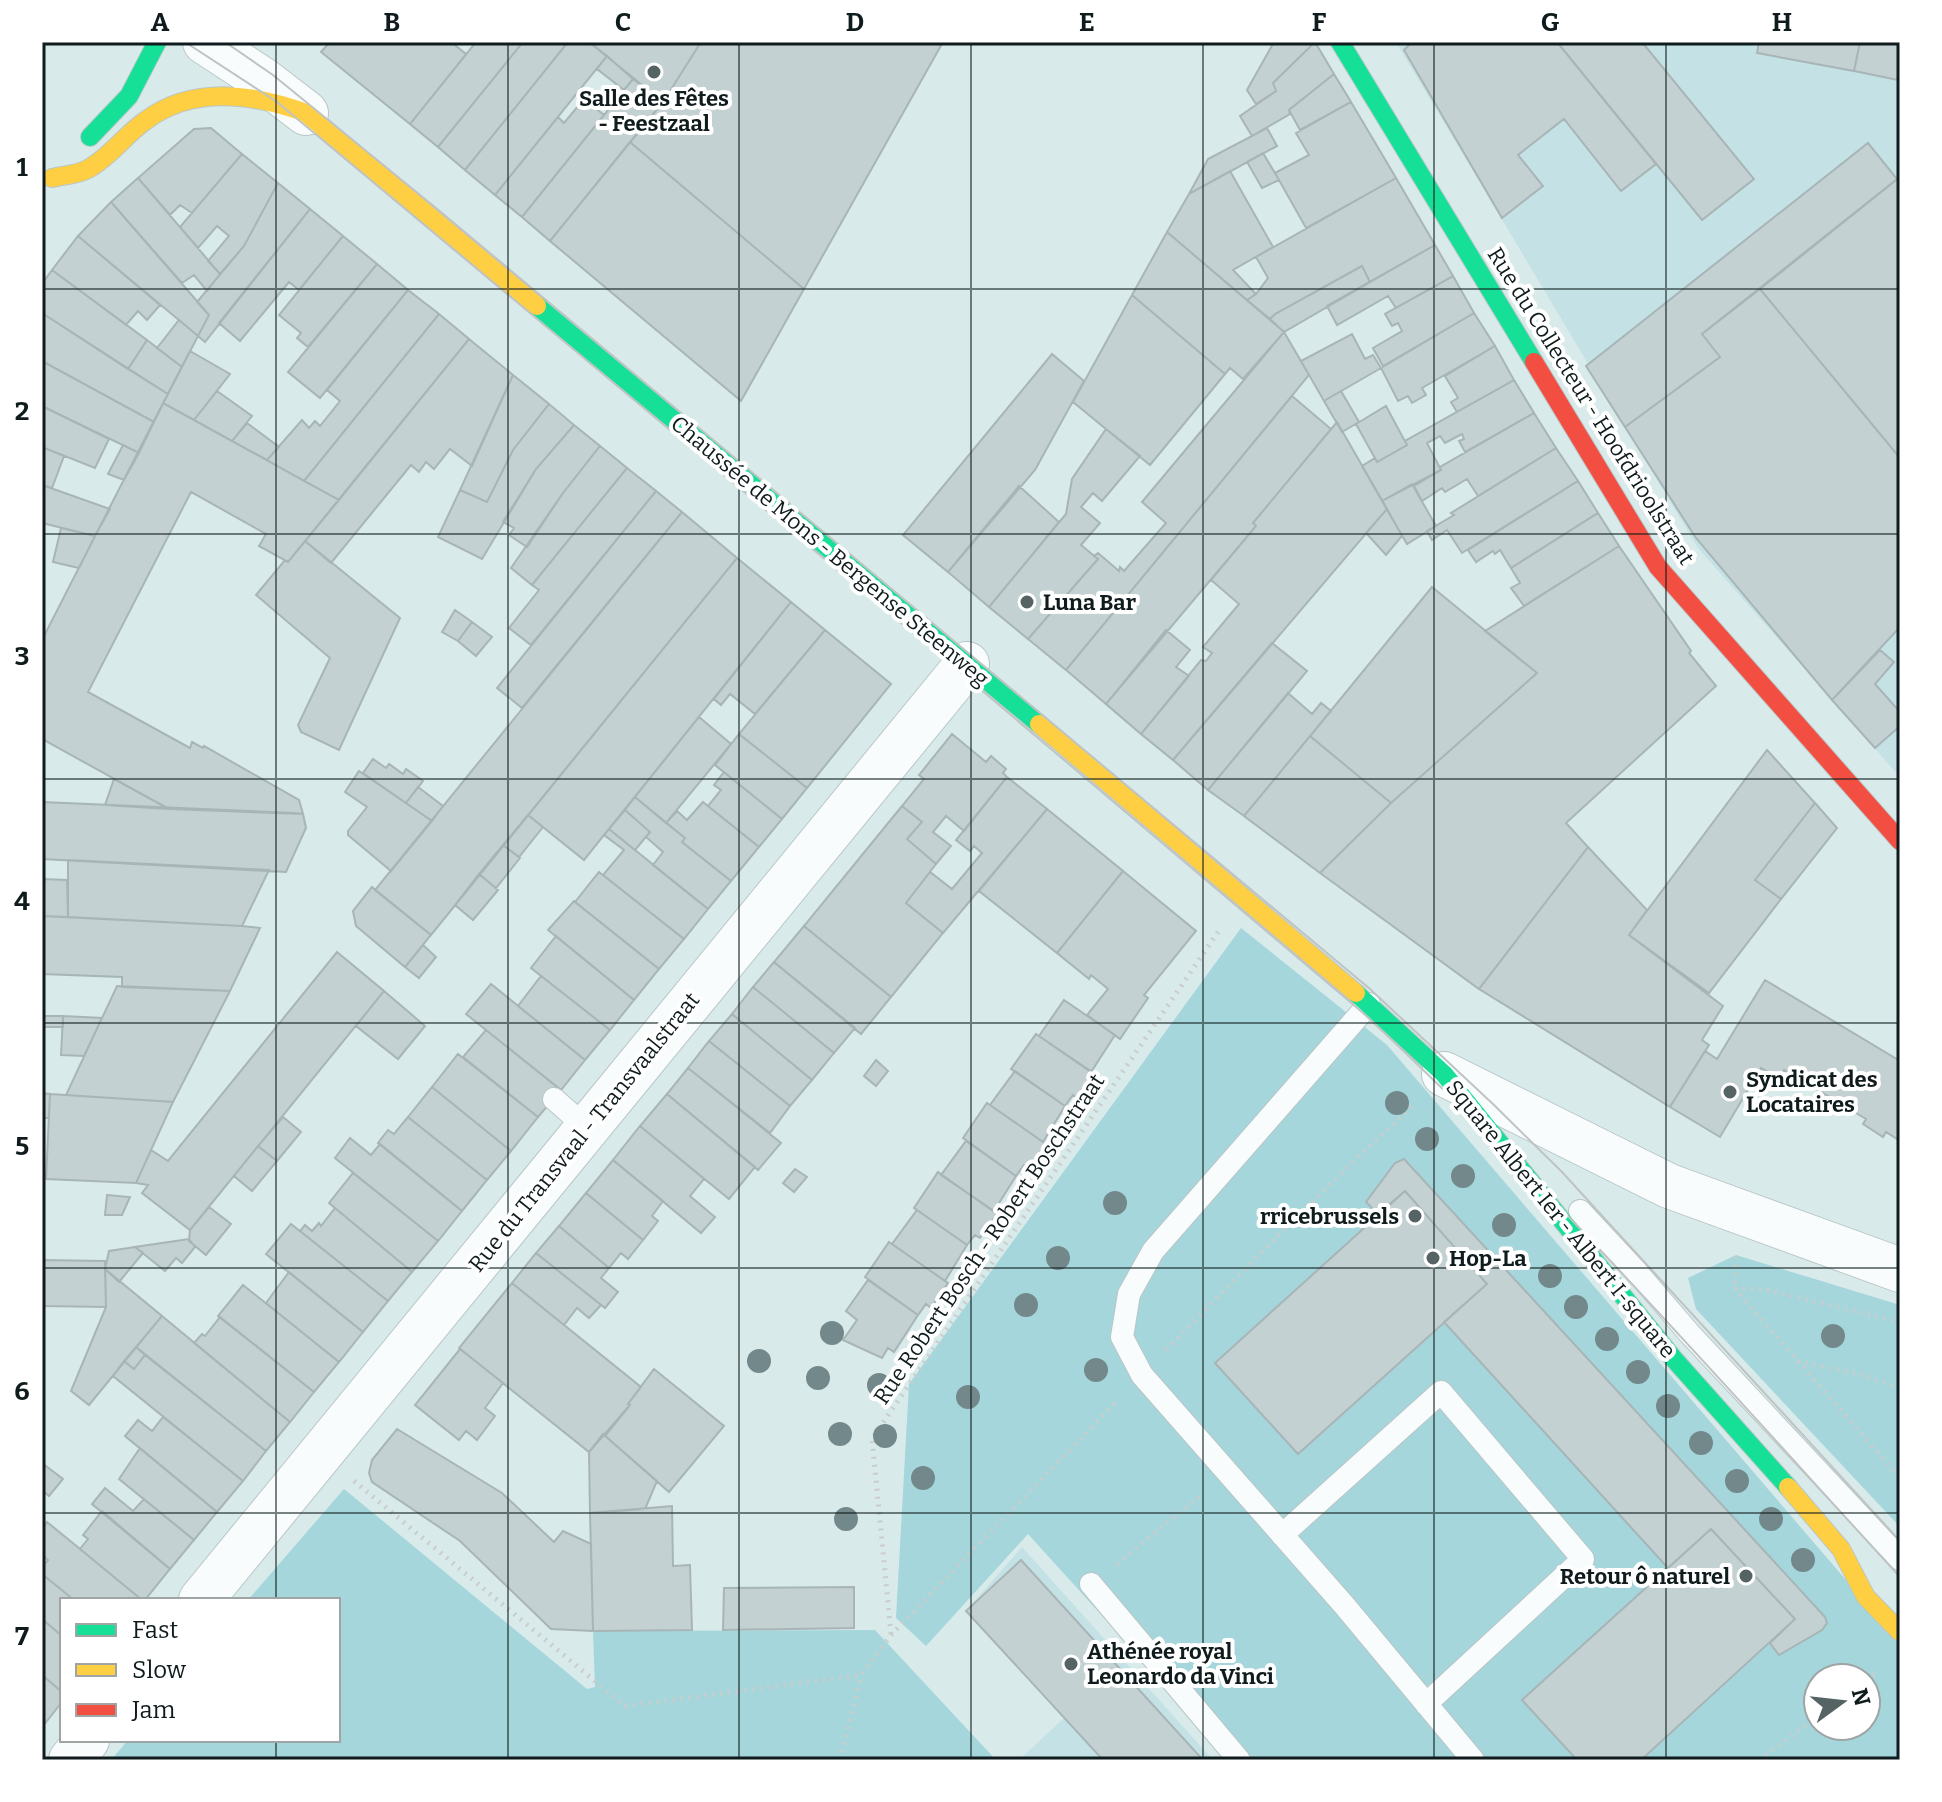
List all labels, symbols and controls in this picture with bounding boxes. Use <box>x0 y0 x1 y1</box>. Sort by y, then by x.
text: A <box>151 7 170 38</box>
text: B <box>384 7 400 38</box>
text: C <box>615 7 631 38</box>
text: D <box>846 7 864 38</box>
text: E <box>1079 7 1095 38</box>
text: F <box>1312 7 1327 38</box>
text: G <box>1541 7 1560 38</box>
text: H <box>1772 7 1792 38</box>
marker: Salle des Fêtes - Feestzaal <box>645 63 663 81</box>
place label: Salle des Fêtes - Feestzaal <box>579 85 729 137</box>
text: 1 <box>16 152 28 183</box>
street label: Rue du Collecteur - Hoofdrioolstraat <box>1482 242 1700 570</box>
text: 2 <box>15 396 29 427</box>
street label: Chaussée de Mons - Bergense Steenweg <box>666 410 994 692</box>
place label: Luna Bar <box>1043 589 1137 616</box>
marker: Luna Bar <box>1018 593 1036 611</box>
text: 3 <box>15 641 29 672</box>
text: 4 <box>14 886 30 917</box>
street label: Rue du Transvaal - Transvaalstraat <box>463 987 705 1277</box>
place label: Syndicat des Locataires <box>1746 1066 1878 1118</box>
street label: Rue Robert Bosch - Robert Boschstraat <box>868 1069 1110 1409</box>
street label: Square Albert Ier - Albert I-square <box>1440 1075 1682 1363</box>
marker: Syndicat des Locataires <box>1721 1083 1739 1101</box>
text: 5 <box>15 1131 29 1162</box>
place label: rricebrussels <box>1260 1203 1399 1230</box>
marker: rricebrussels <box>1406 1207 1424 1225</box>
place label: Hop-La <box>1449 1245 1527 1272</box>
marker: Hop-La <box>1424 1249 1442 1267</box>
text: 6 <box>14 1376 30 1407</box>
place label: Retour ô naturel <box>1560 1563 1730 1590</box>
marker: Retour ô naturel <box>1737 1567 1755 1585</box>
legend <box>60 1598 340 1742</box>
text: Fast <box>132 1616 178 1644</box>
text: 7 <box>15 1621 29 1652</box>
place label: Athénée royal Leonardo da Vinci <box>1087 1638 1274 1690</box>
marker: Athénée royal Leonardo da Vinci <box>1062 1655 1080 1673</box>
text: Slow <box>132 1656 187 1684</box>
north arrow <box>1802 1662 1882 1742</box>
text: N <box>1846 1685 1876 1709</box>
text: Jam <box>131 1696 176 1724</box>

